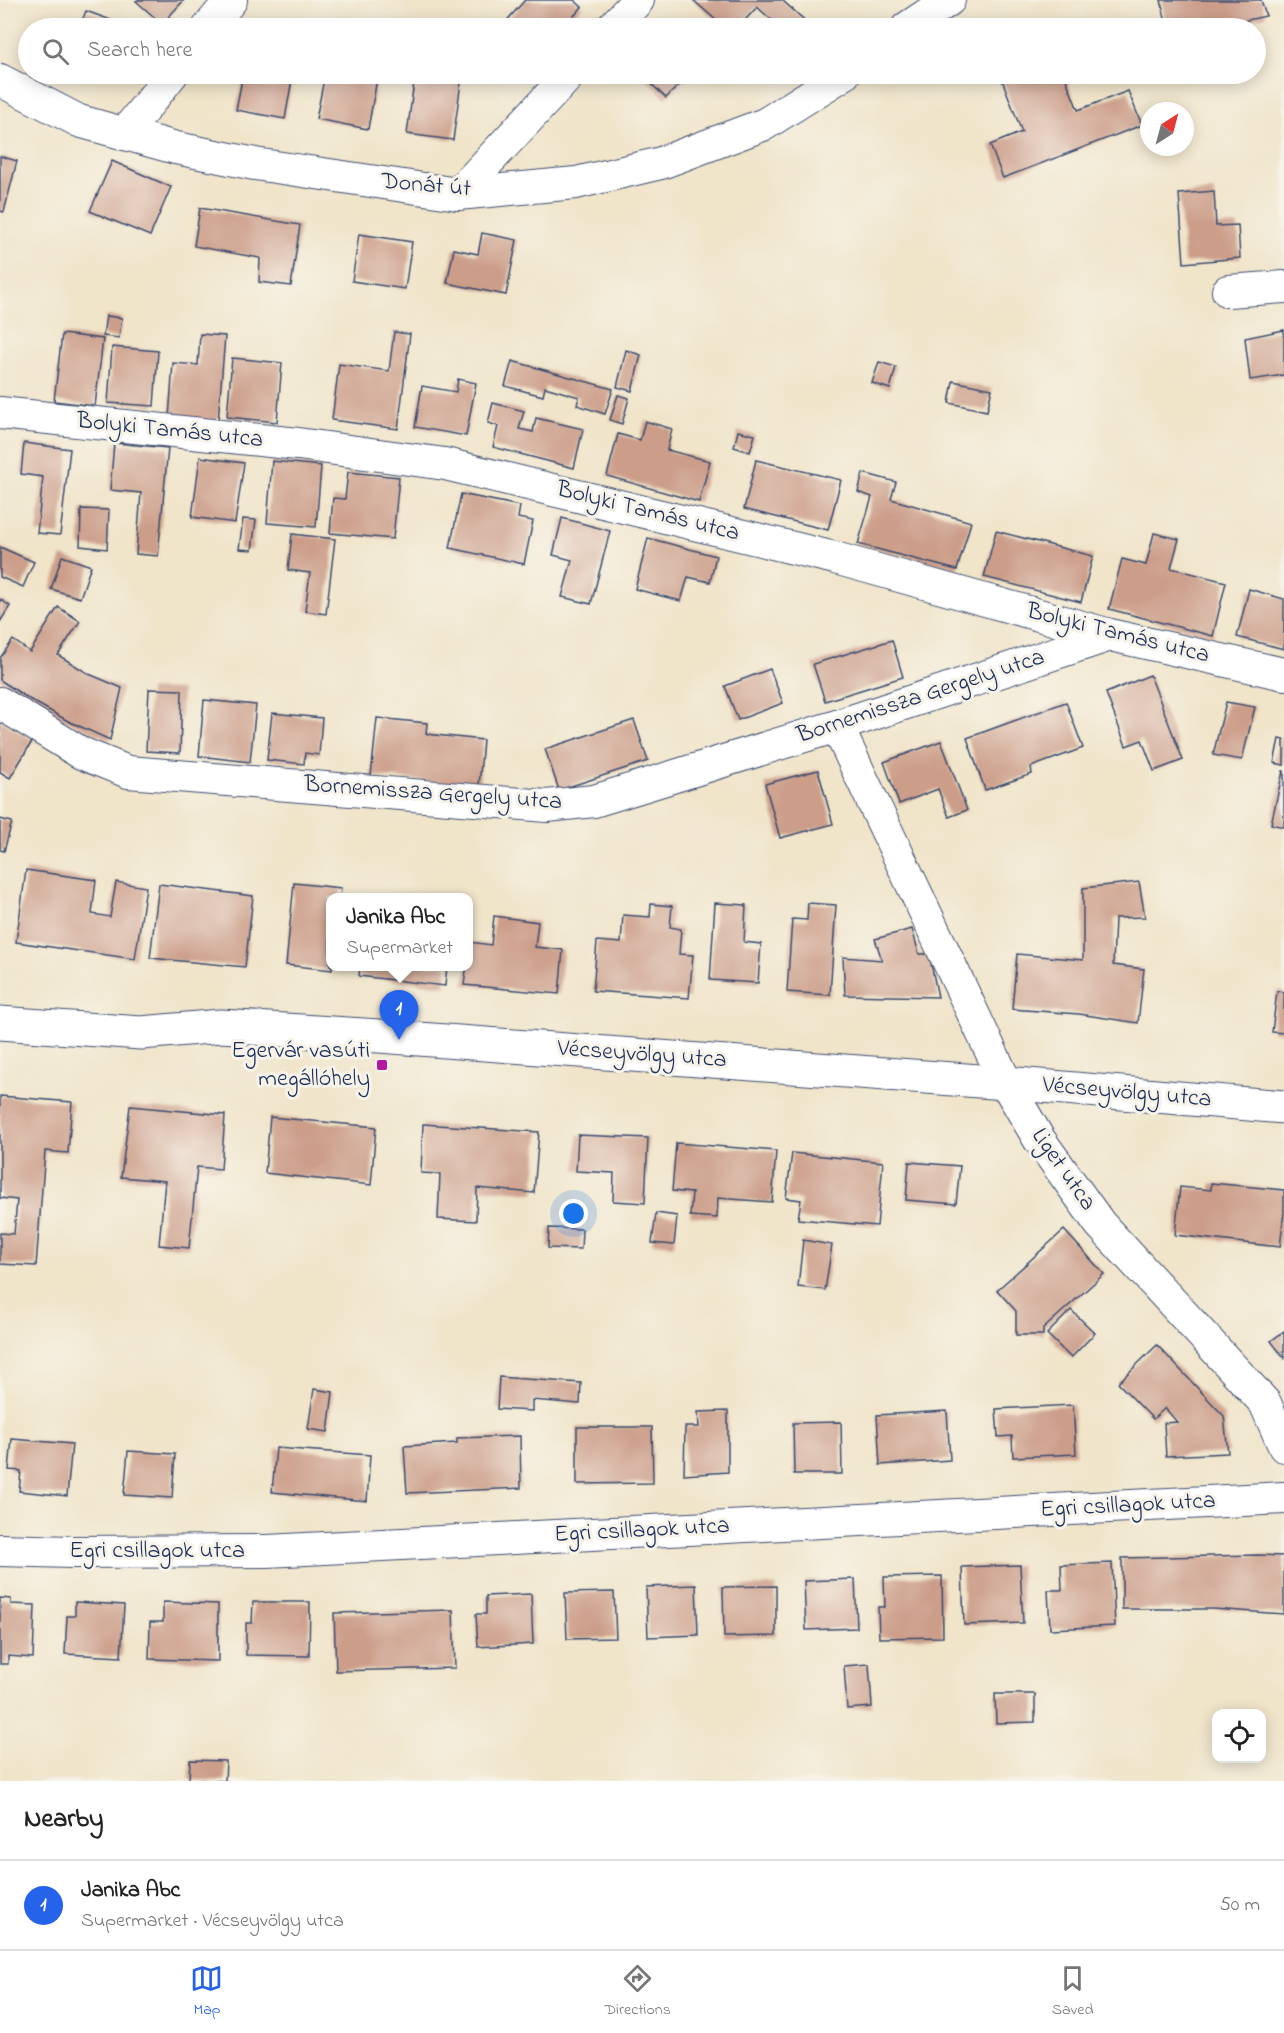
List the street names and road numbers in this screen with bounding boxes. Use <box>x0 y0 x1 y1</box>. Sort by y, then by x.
street label: Donát út <box>379 165 472 207</box>
street label: Bolyki Tamás utca <box>74 404 265 459</box>
street label: Bolyki Tamás utca <box>552 472 743 553</box>
street label: Bolyki Tamás utca <box>1022 594 1213 675</box>
street label: Bornemissza Gergely utca <box>792 640 1050 755</box>
street label: Bornemissza Gergely utca <box>302 767 563 821</box>
street label: Vécseyvölgy utca <box>555 1032 728 1079</box>
street label: Vécseyvölgy utca <box>1040 1068 1213 1119</box>
street label: Liget utca <box>1022 1121 1104 1219</box>
street label: Egri csillagok utca <box>1039 1484 1217 1528</box>
street label: Egri csillagok utca <box>553 1509 731 1553</box>
street label: Egri csillagok utca <box>69 1534 245 1569</box>

